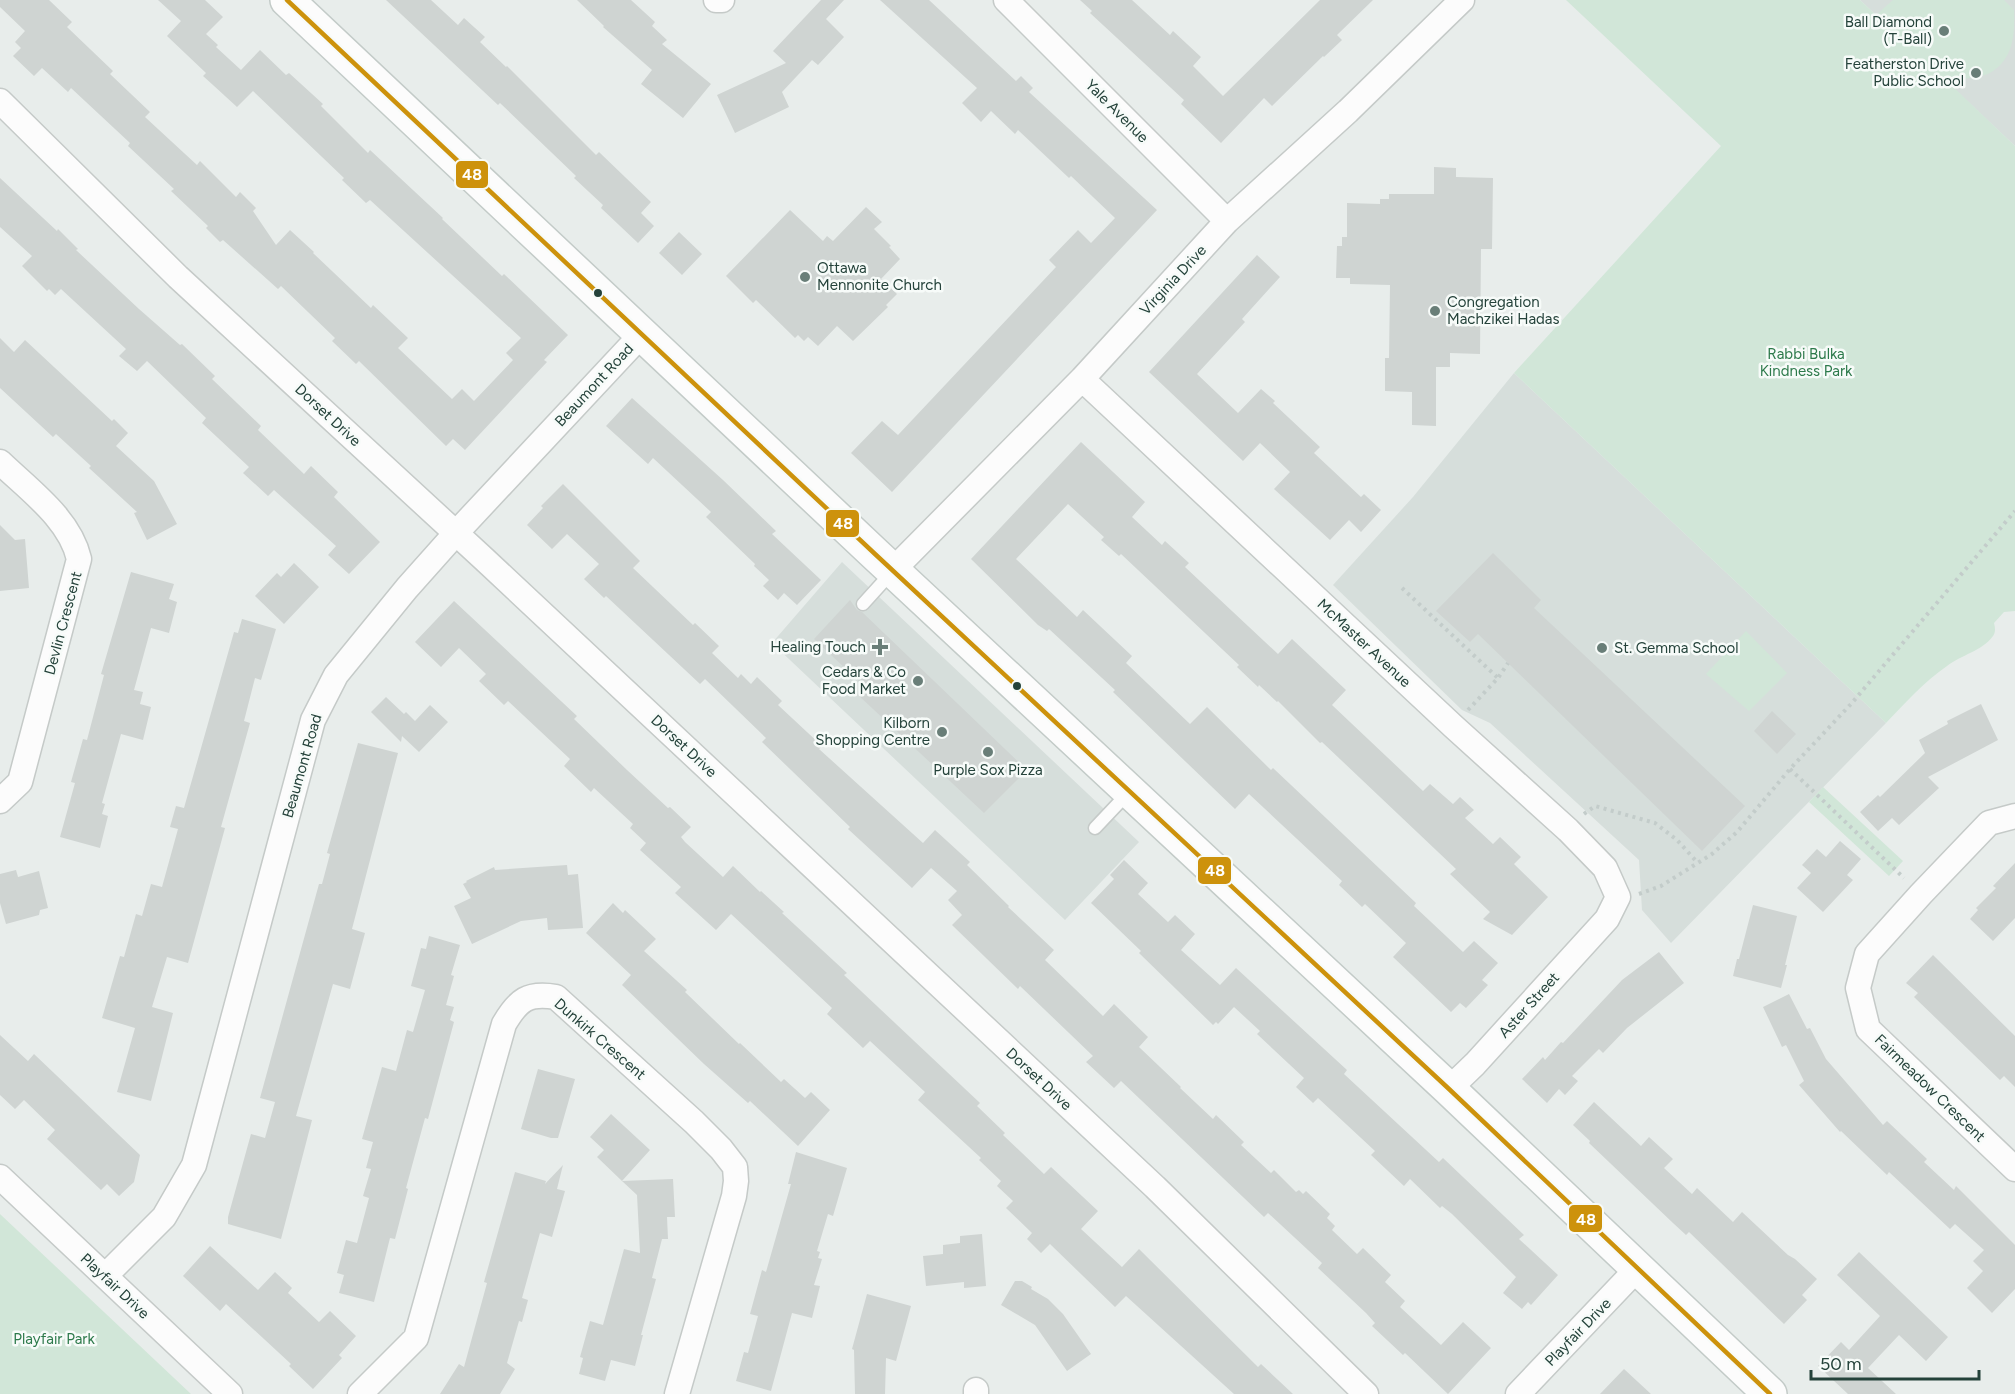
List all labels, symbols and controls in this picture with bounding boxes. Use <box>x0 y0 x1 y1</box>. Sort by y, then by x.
place label: Ball Diamond (T-Ball) <box>1845 13 1932 48</box>
marker: Ball Diamond (T-Ball) <box>1937 24 1951 38</box>
place label: Featherston Drive Public School <box>1845 55 1964 90</box>
marker: Featherston Drive Public School <box>1969 66 1983 80</box>
street label: Yale Avenue <box>1082 76 1152 146</box>
line badge: 48 <box>455 160 489 189</box>
text: 48 <box>462 165 482 184</box>
street label: Virginia Drive <box>1136 241 1210 319</box>
place label: Ottawa Mennonite Church <box>817 259 942 294</box>
marker: Ottawa Mennonite Church <box>798 270 812 284</box>
unlabelled marker <box>592 287 604 299</box>
place label: Congregation Machzikei Hadas <box>1447 293 1560 328</box>
marker: Congregation Machzikei Hadas <box>1428 304 1442 318</box>
street label: Beaumont Road <box>551 340 637 430</box>
park label: Rabbi Bulka Kindness Park <box>1760 345 1853 380</box>
street label: Dorset Drive <box>291 380 365 450</box>
line badge: 48 <box>825 509 860 538</box>
text: 48 <box>833 514 853 533</box>
street label: Devlin Crescent <box>41 569 86 677</box>
street label: McMaster Avenue <box>1313 595 1415 691</box>
place label: Healing Touch <box>770 638 866 656</box>
marker: Healing Touch <box>871 638 889 656</box>
place label: St. Gemma School <box>1614 639 1739 657</box>
marker: St. Gemma School <box>1595 641 1609 655</box>
place label: Cedars & Co Food Market <box>822 663 906 698</box>
marker: Cedars & Co Food Market <box>911 674 925 688</box>
unlabelled marker <box>1011 680 1023 692</box>
street label: Dorset Drive <box>647 711 721 781</box>
street label: Beaumont Road <box>279 712 325 820</box>
place label: Kilborn Shopping Centre <box>815 714 930 749</box>
marker: Kilborn Shopping Centre <box>935 725 949 739</box>
marker: Purple Sox Pizza <box>981 745 995 759</box>
place label: Purple Sox Pizza <box>933 761 1043 779</box>
line badge: 48 <box>1197 856 1232 885</box>
text: 48 <box>1205 861 1225 880</box>
street label: Aster Street <box>1495 968 1563 1041</box>
street label: Dunkirk Crescent <box>551 994 650 1084</box>
street label: Fairmeadow Crescent <box>1871 1030 1989 1146</box>
street label: Dorset Drive <box>1002 1044 1076 1114</box>
line badge: 48 <box>1568 1204 1603 1233</box>
text: 48 <box>1576 1210 1596 1229</box>
street label: Playfair Drive <box>77 1250 153 1322</box>
street label: Playfair Drive <box>1541 1294 1615 1370</box>
park label: Playfair Park <box>13 1330 95 1348</box>
scale bar <box>1811 1343 1979 1381</box>
text: 50 m <box>1820 1353 1862 1375</box>

